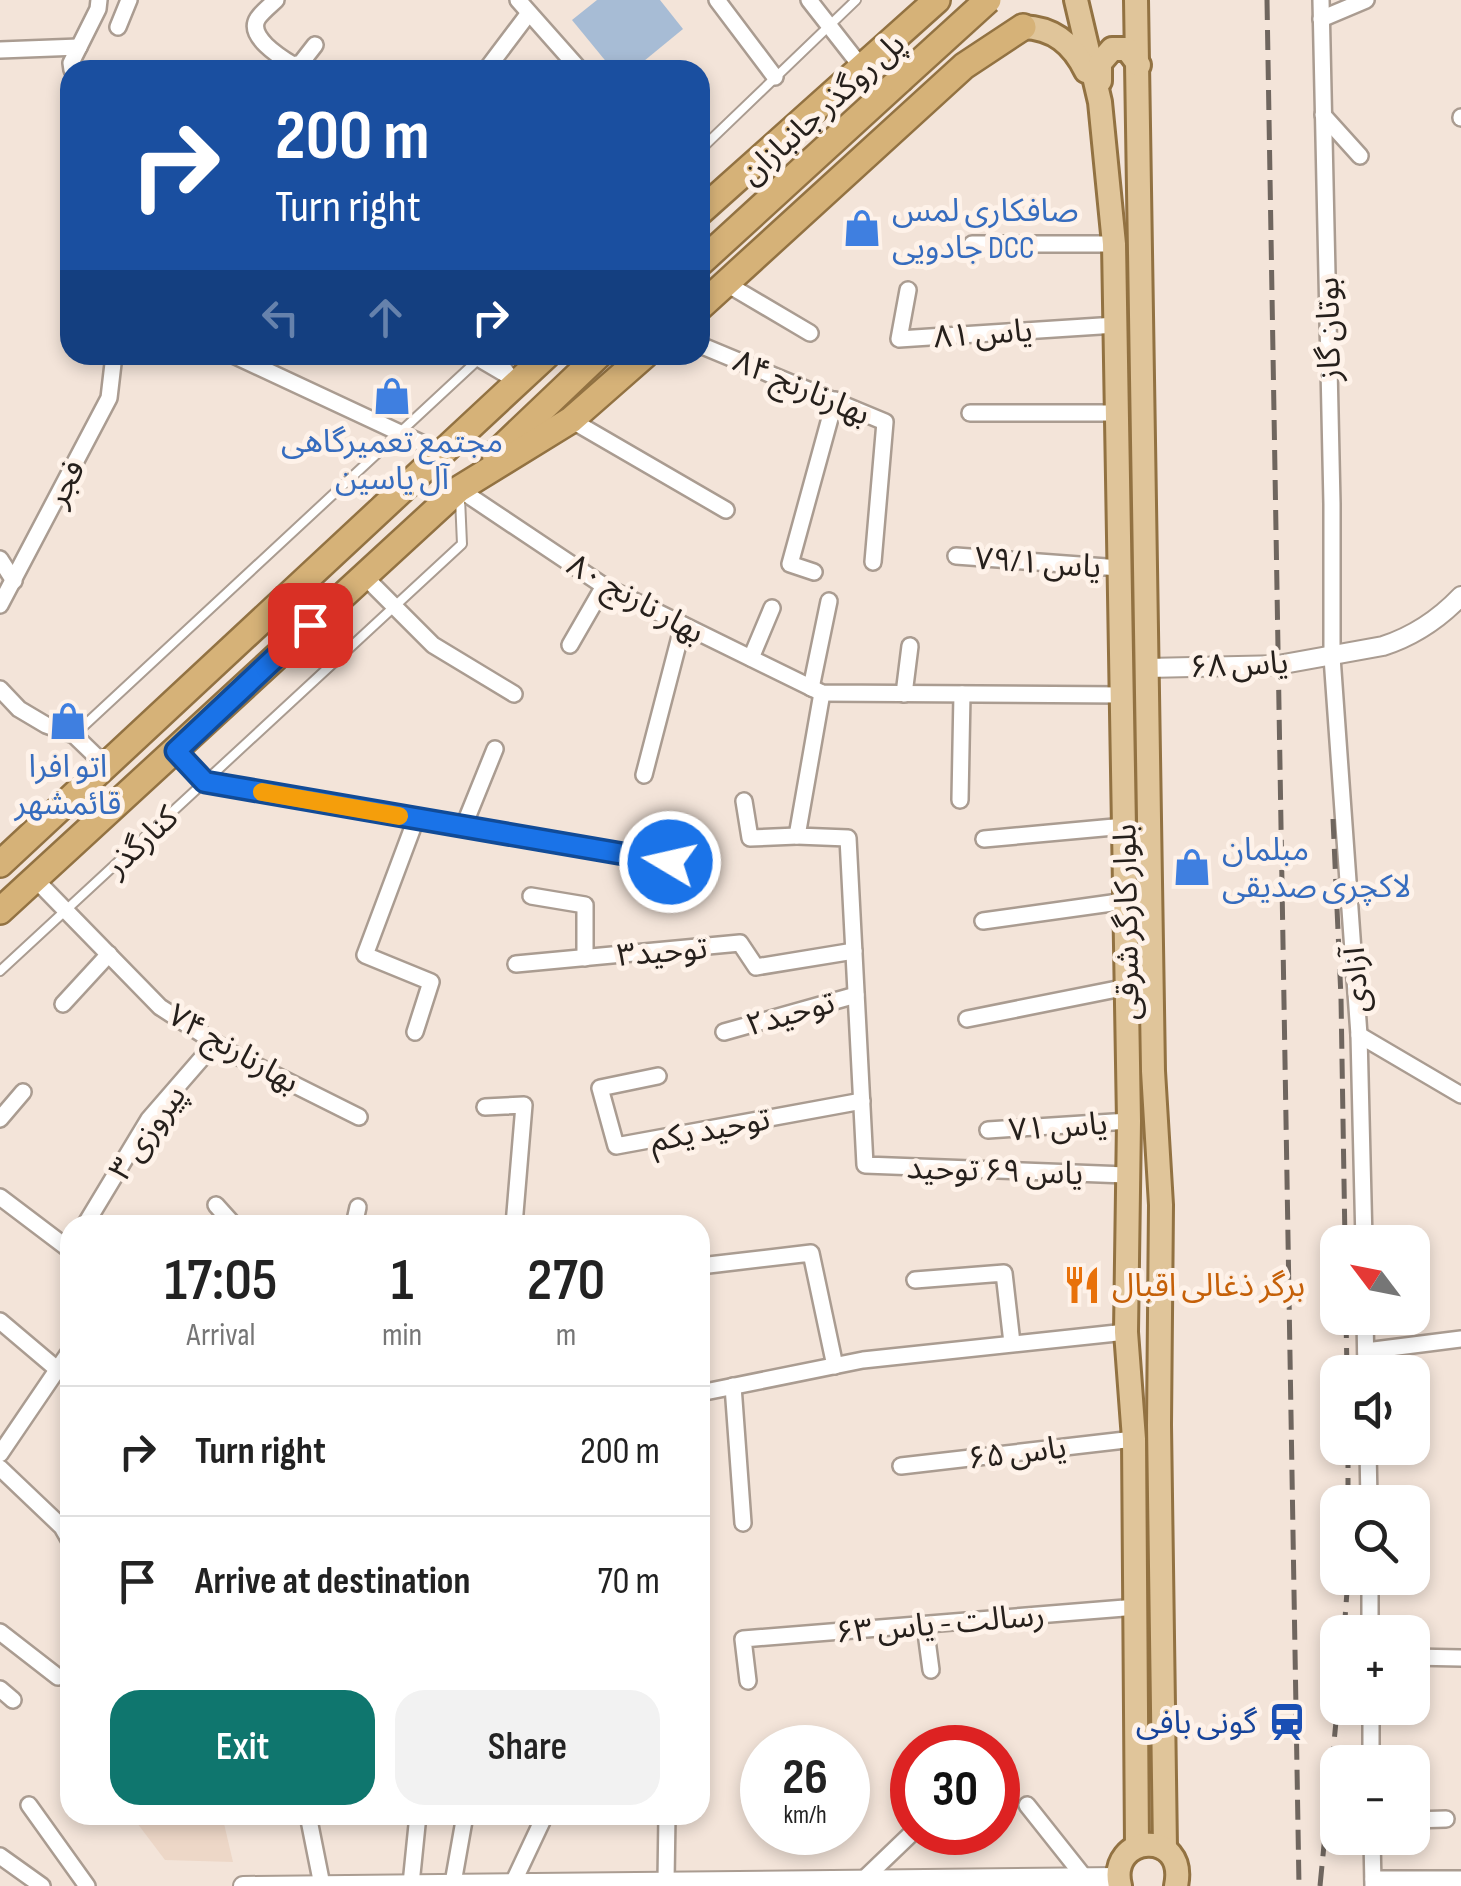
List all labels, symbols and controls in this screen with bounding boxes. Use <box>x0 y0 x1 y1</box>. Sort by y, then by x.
street label: پل روگذر جانبازان <box>732 25 914 193</box>
text: 200 m <box>275 95 430 179</box>
icon: right <box>110 100 240 230</box>
text: Turn right <box>275 180 421 235</box>
place label: صافکاری لمس جادویی DCC <box>892 192 1079 268</box>
shop icon: صافکاری لمس جادویی DCC <box>841 207 883 249</box>
street label: بوتان گاز <box>1309 277 1350 382</box>
icon: left <box>253 290 308 345</box>
icon: ahead <box>358 290 413 345</box>
icon: right <box>463 290 518 345</box>
street label: یاس ۸۱ <box>932 312 1034 357</box>
street label: بهارنارنج ۸۴ <box>726 342 876 437</box>
shop icon: مجتمع تعمیرگاهی آل یاسین <box>371 375 413 417</box>
place label: مجتمع تعمیرگاهی آل یاسین <box>281 423 503 499</box>
street label: فجر <box>38 454 94 515</box>
street label: یاس ۷۹/۱ <box>973 540 1103 587</box>
street label: بهار نارنج ۸۰ <box>558 546 711 656</box>
pin <box>268 583 353 668</box>
icon: arrive <box>283 598 338 653</box>
street label: یاس ۶۸ <box>1188 643 1290 688</box>
shop icon: اتو افرا قائمشهر <box>47 700 89 742</box>
place label: اتو افرا قائمشهر <box>14 748 121 824</box>
street label: کنارگذر <box>97 798 187 886</box>
position arrow <box>618 810 722 914</box>
street label: بلوار کارگر شرقی <box>1106 823 1149 1020</box>
place label: مبلمان لاکچری صدیقی <box>1222 831 1411 907</box>
shop icon: مبلمان لاکچری صدیقی <box>1171 846 1213 888</box>
street label: توحید۳ <box>615 929 709 976</box>
street label: آزادی <box>1335 944 1378 1014</box>
street label: توحید۲ <box>741 983 839 1046</box>
street label: بهارنارنج ۷۴ <box>159 996 306 1105</box>
street label: پیروزی ۳ <box>101 1077 195 1188</box>
street label: توحید یکم <box>647 1100 774 1164</box>
street label: یاس ۷۱ <box>1007 1105 1109 1150</box>
street label: یاس ۶۹ توحید <box>906 1149 1084 1194</box>
north arrow <box>1320 1225 1430 1335</box>
map controls <box>1320 1225 1430 1855</box>
text: 17:05 <box>165 1245 277 1317</box>
text: 1 <box>391 1245 413 1317</box>
text: 270 <box>527 1245 605 1317</box>
restaurant icon: برگر ذغالی اقبال <box>1061 1264 1103 1306</box>
place label: برگر ذغالی اقبال <box>1112 1267 1305 1306</box>
text: Arrival <box>187 1316 255 1355</box>
text: min <box>382 1316 422 1355</box>
text: m <box>556 1316 576 1355</box>
button: sound <box>1320 1355 1430 1465</box>
icon: right <box>110 1424 165 1479</box>
street label: یاس ۶۵ <box>966 1428 1069 1479</box>
text: Turn right <box>195 1429 326 1474</box>
text: 200 m <box>580 1429 660 1474</box>
button: search <box>1320 1485 1430 1595</box>
icon: arrive <box>110 1554 165 1609</box>
text: Arrive at destination <box>195 1559 470 1604</box>
text: 70 m <box>598 1559 660 1604</box>
street label: رسالت - یاس ۶۳ <box>834 1596 1046 1653</box>
button: + <box>1320 1615 1430 1725</box>
button: Exit <box>110 1690 375 1805</box>
button: Share <box>395 1690 660 1805</box>
station icon: گونی بافی <box>1266 1701 1308 1743</box>
place label: گونی بافی <box>1136 1704 1258 1743</box>
speed limit sign: 30 <box>890 1725 1020 1855</box>
button: − <box>1320 1745 1430 1855</box>
text: 26 <box>782 1748 828 1808</box>
text: km/h <box>783 1800 827 1831</box>

